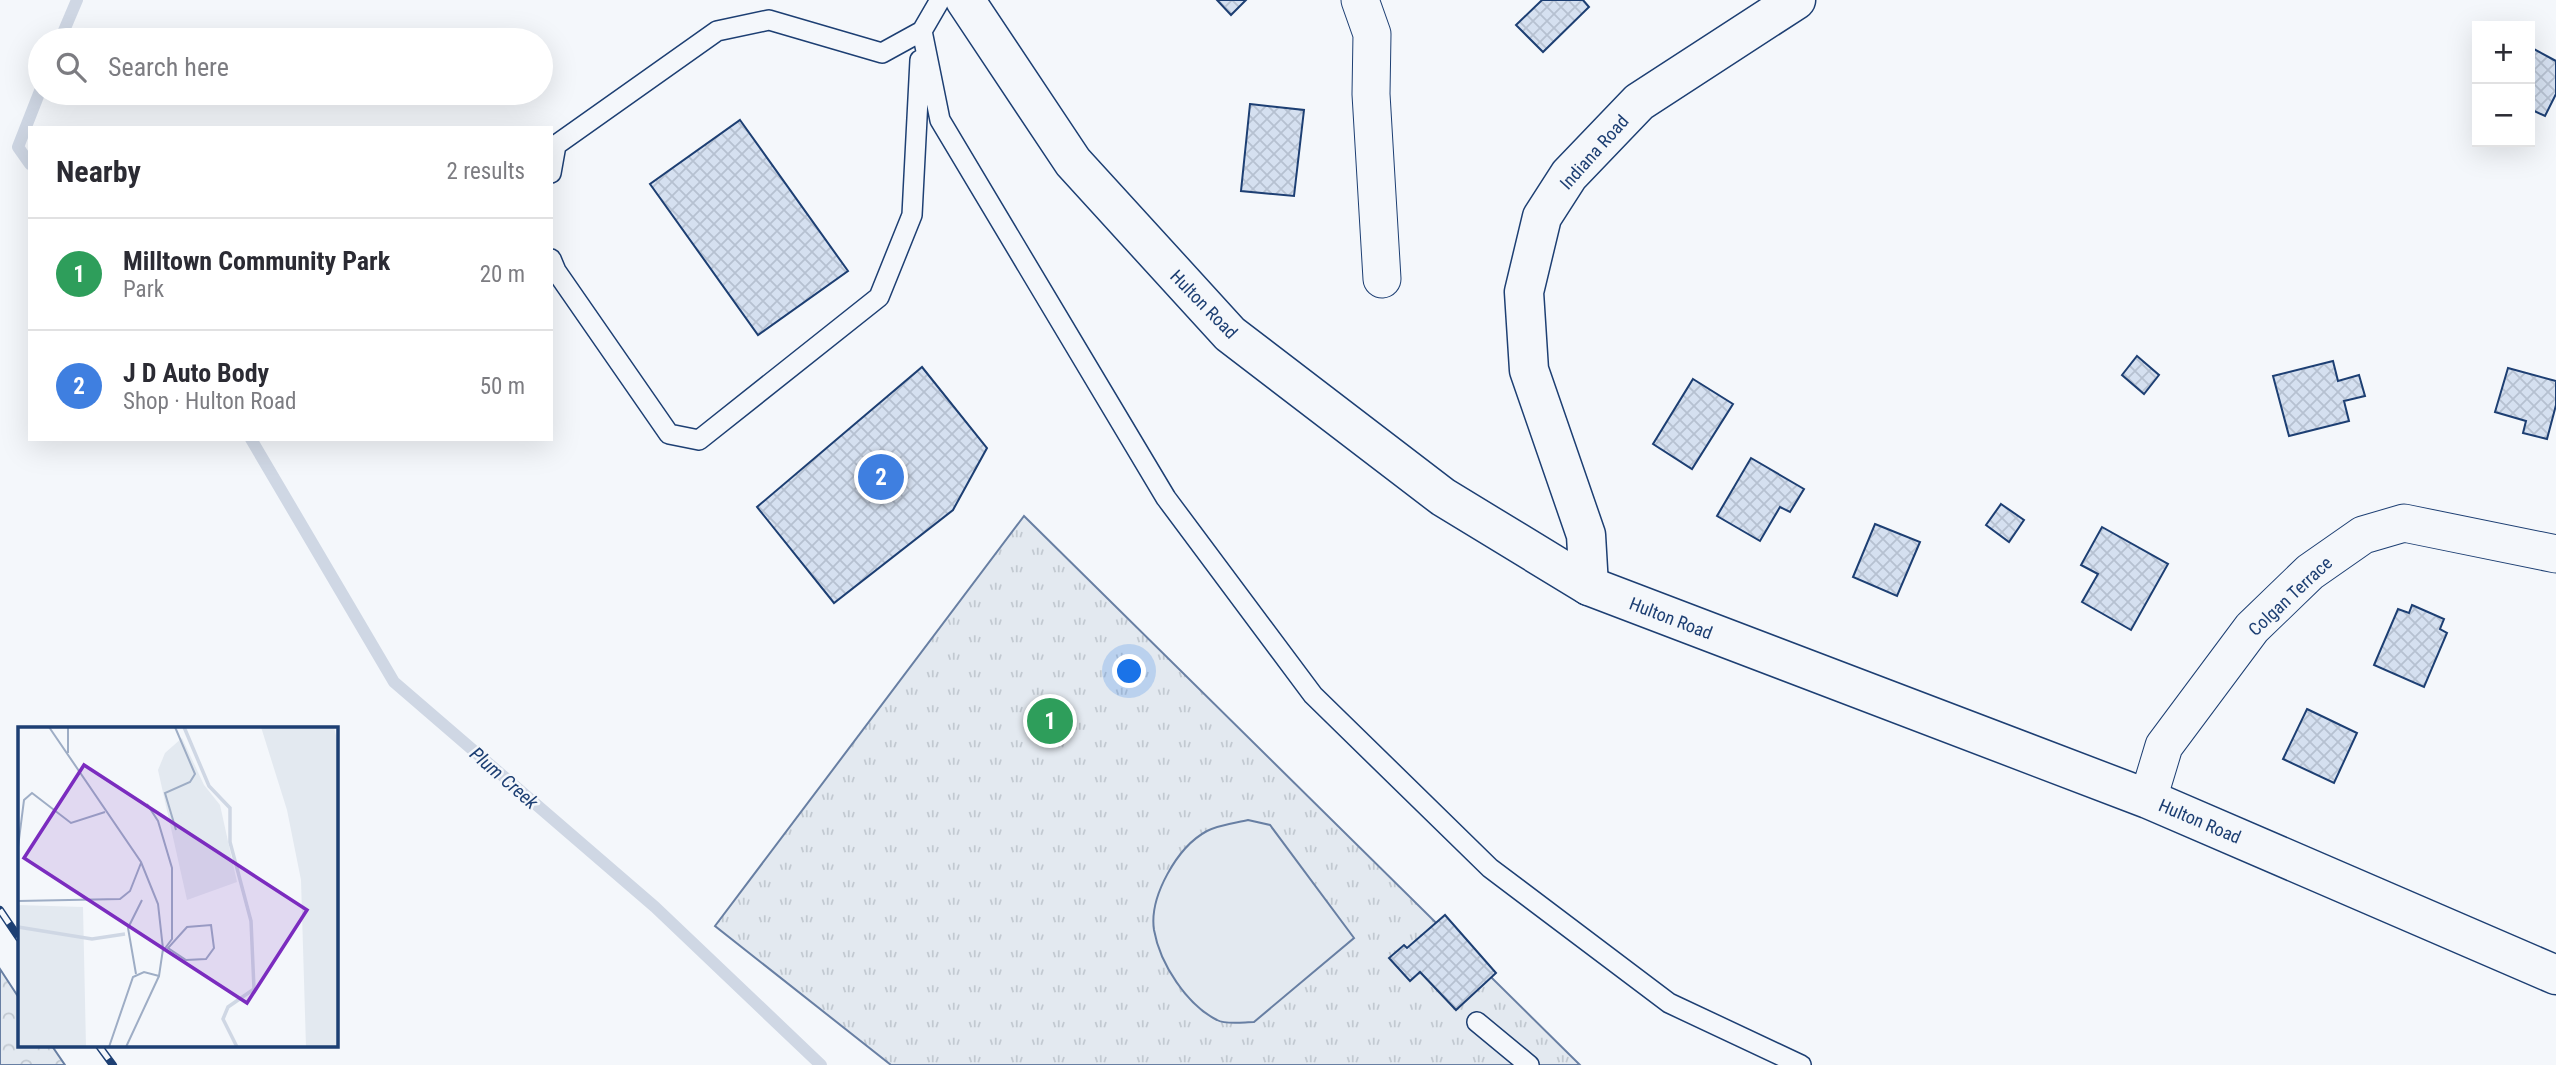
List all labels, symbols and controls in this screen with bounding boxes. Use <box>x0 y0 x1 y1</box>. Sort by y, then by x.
map controls <box>2472 21 2535 147</box>
button: + <box>2472 21 2535 84</box>
search box <box>28 28 553 105</box>
icon: search <box>52 48 90 86</box>
text: Search here <box>108 52 229 82</box>
button: − <box>2472 84 2535 147</box>
street label: Indiana Road <box>1555 111 1633 193</box>
text: Nearby <box>56 154 141 189</box>
text: 2 results <box>447 158 525 185</box>
text: Milltown Community Park <box>123 246 390 276</box>
text: 1 <box>73 261 85 288</box>
text: 20 m <box>480 261 525 288</box>
street label: Hulton Road <box>1166 265 1242 343</box>
text: Park <box>123 276 164 303</box>
text: J D Auto Body <box>123 358 269 388</box>
text: 2 <box>73 373 85 400</box>
text: 50 m <box>480 373 525 400</box>
text: Shop · Hulton Road <box>123 388 296 415</box>
pin: 2 <box>858 451 904 503</box>
street label: Colgan Terrace <box>2244 552 2336 640</box>
street label: Hulton Road <box>1627 593 1715 643</box>
your location <box>1112 654 1146 688</box>
pin: 1 <box>1027 695 1073 747</box>
inset map <box>18 727 338 1048</box>
water label: Plum Creek <box>465 742 543 814</box>
street label: Hulton Road <box>2156 794 2244 848</box>

